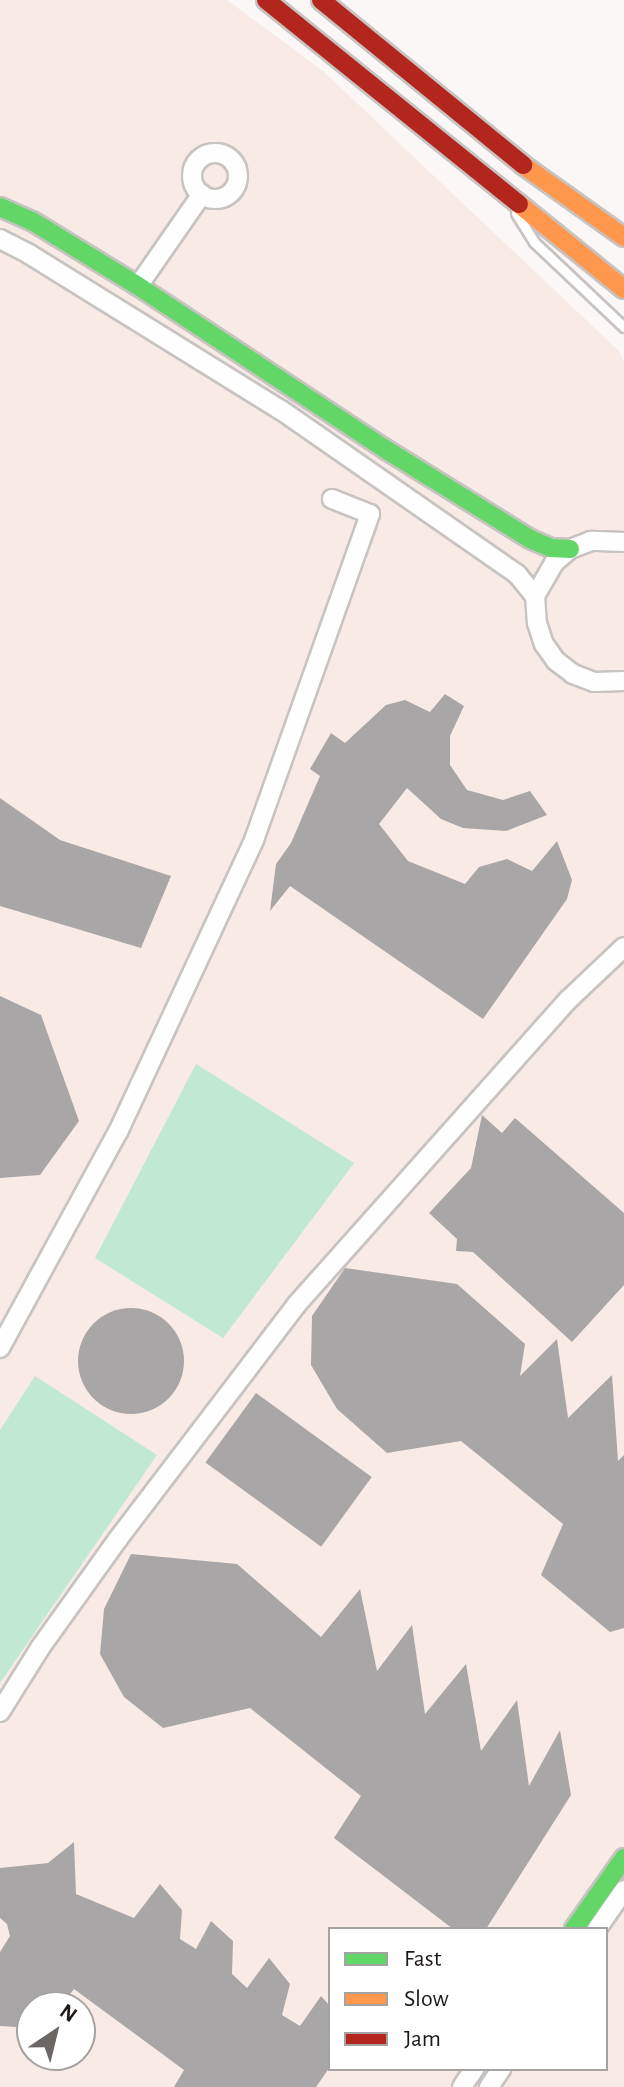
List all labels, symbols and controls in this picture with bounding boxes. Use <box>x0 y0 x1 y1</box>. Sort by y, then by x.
legend <box>328 1927 608 2071</box>
text: Fast <box>404 1947 441 1971</box>
text: Slow <box>404 1987 449 2011</box>
north arrow <box>16 1991 96 2071</box>
text: N <box>56 2000 81 2026</box>
text: Jam <box>404 2027 441 2051</box>

